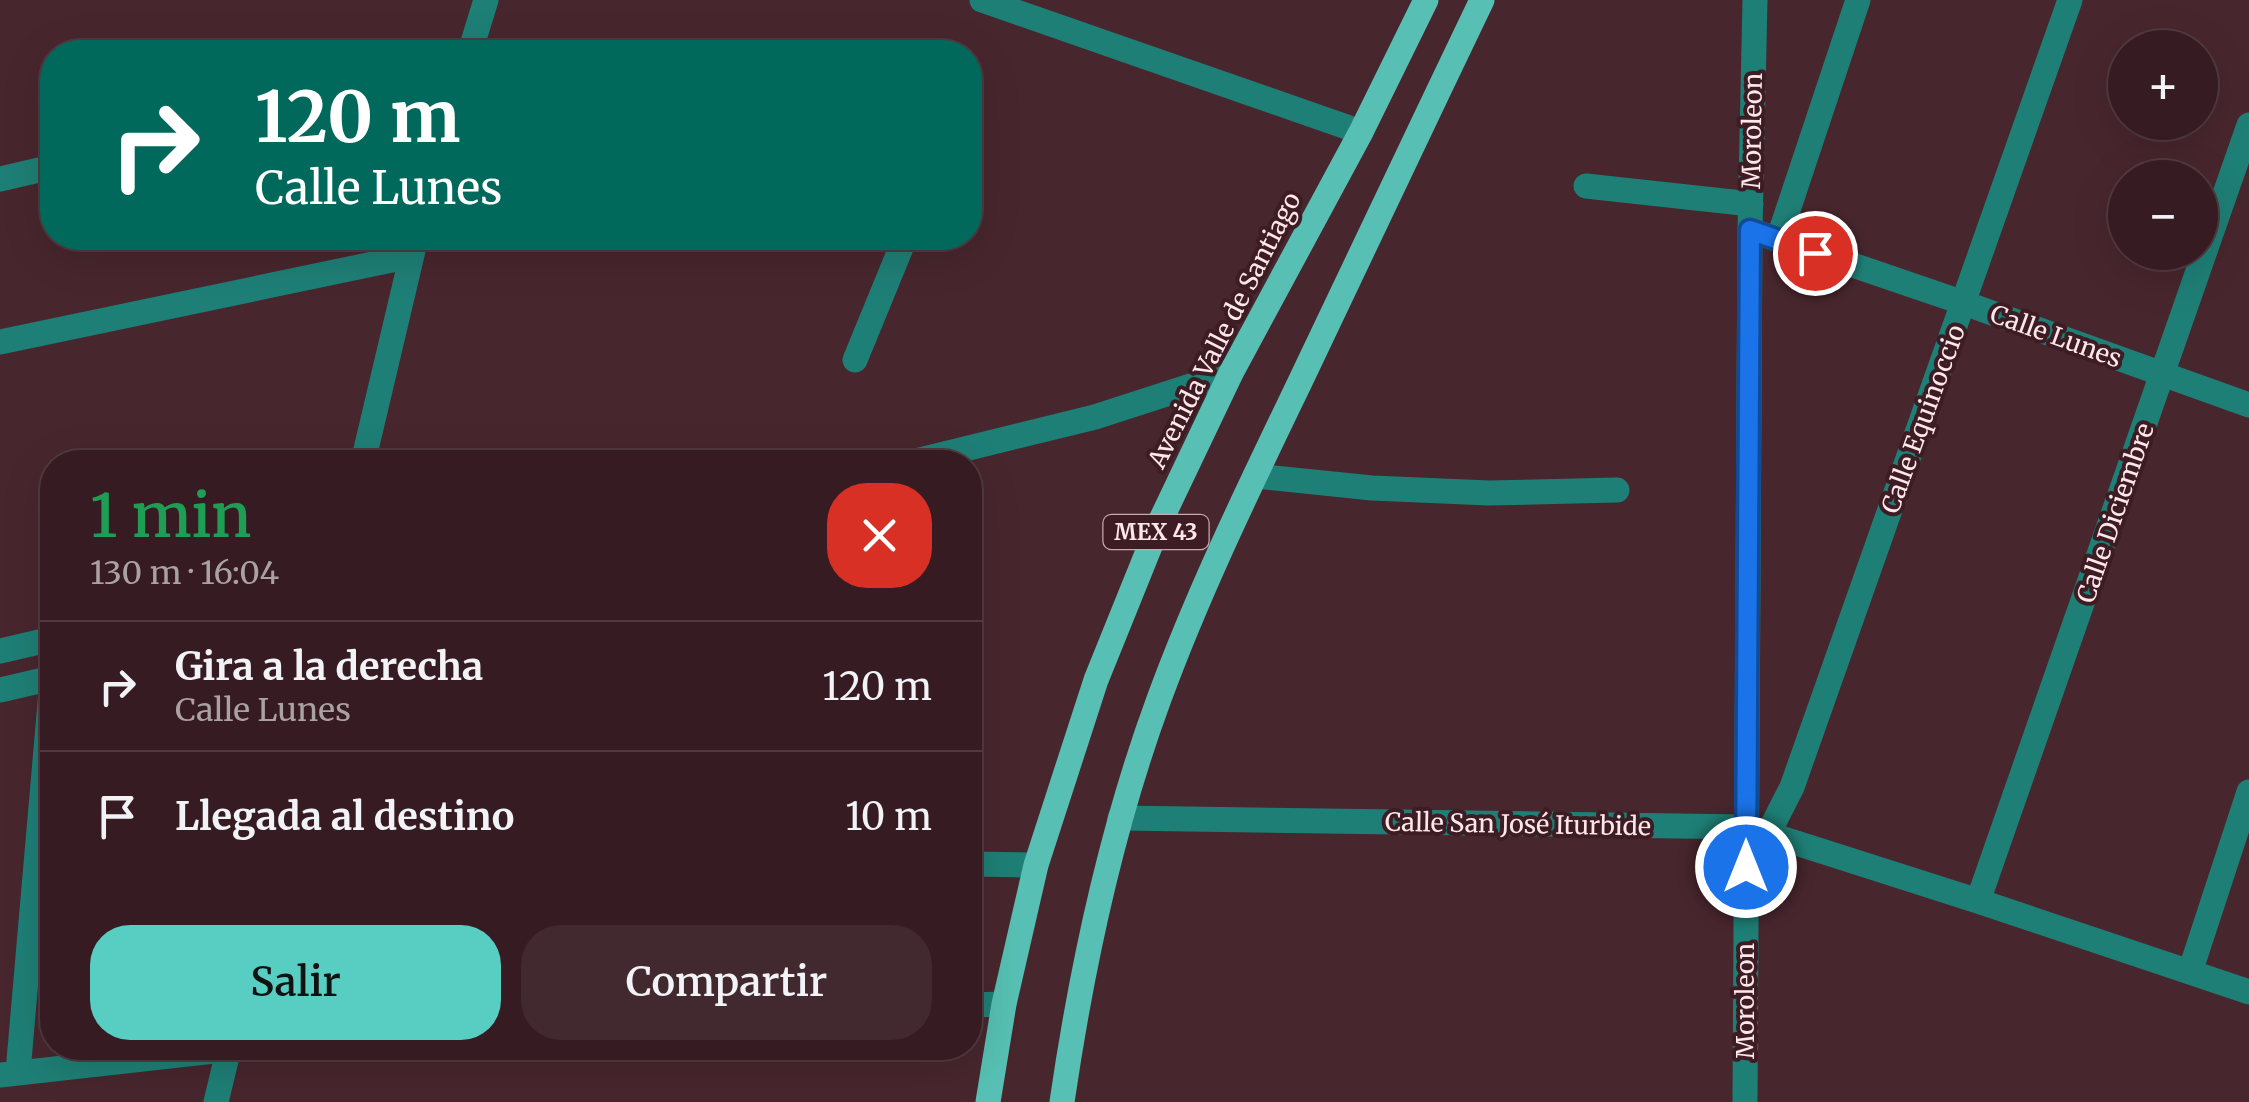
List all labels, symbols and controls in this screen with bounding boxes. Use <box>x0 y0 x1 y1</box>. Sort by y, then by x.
map controls <box>2108 30 2218 270</box>
button: + <box>2108 30 2218 140</box>
text: 120 m <box>255 73 460 161</box>
street label: Moroleon <box>1735 73 1769 189</box>
icon: right <box>90 80 220 210</box>
text: Calle Lunes <box>255 160 502 216</box>
button: − <box>2108 160 2218 270</box>
street label: Avenida Valle de Santiago <box>1140 187 1308 474</box>
pin <box>1773 211 1858 296</box>
icon: arrive <box>1788 226 1843 281</box>
street label: Calle Lunes <box>1986 297 2126 375</box>
street label: Calle Equinoccio <box>1874 320 1972 518</box>
street label: Calle Diciembre <box>2069 419 2161 607</box>
text: 1 min <box>90 478 251 553</box>
button: close <box>827 483 932 588</box>
road number: MEX 43 <box>1104 515 1208 549</box>
text: 130 m · 16:04 <box>90 553 279 593</box>
text: Gira a la derecha <box>175 643 483 690</box>
icon: right <box>90 659 145 714</box>
text: 120 m <box>822 663 932 710</box>
text: Calle Lunes <box>175 690 351 730</box>
icon: arrive <box>90 789 145 844</box>
text: Llegada al destino <box>175 793 514 840</box>
text: 10 m <box>845 793 932 840</box>
street label: Calle San José Iturbide <box>1385 806 1651 842</box>
position arrow <box>1694 815 1798 919</box>
button: Salir <box>90 925 501 1040</box>
button: Compartir <box>521 925 932 1040</box>
street label: Moroleon <box>1729 943 1761 1059</box>

